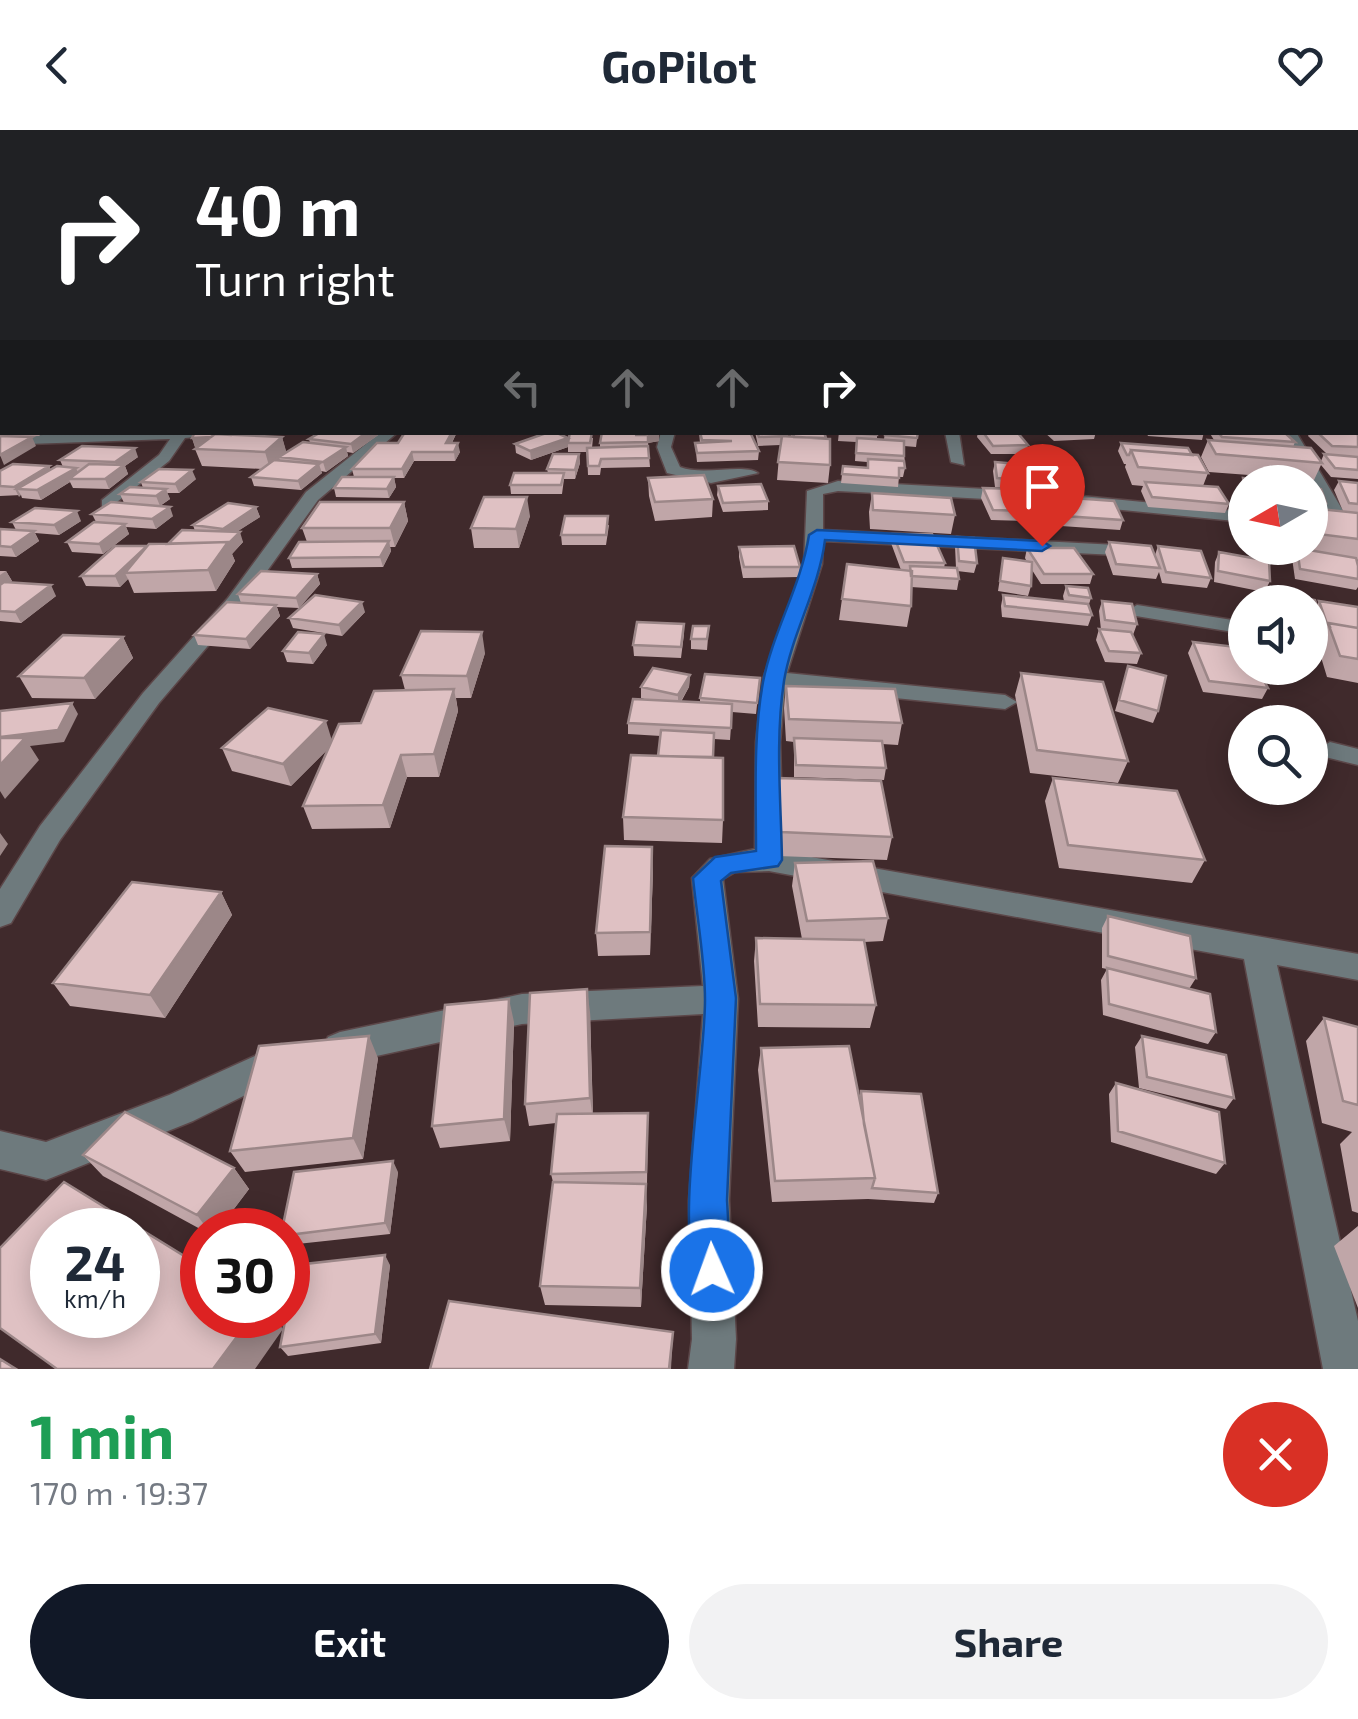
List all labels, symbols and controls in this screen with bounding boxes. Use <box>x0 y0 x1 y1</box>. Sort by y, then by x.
icon: back <box>30 38 85 93</box>
text: GoPilot <box>601 38 757 92</box>
icon: heart <box>1273 38 1328 93</box>
text: 40 m <box>195 166 361 250</box>
icon: right <box>30 170 160 300</box>
text: Turn right <box>195 251 395 305</box>
icon: left <box>495 360 550 415</box>
icon: ahead <box>600 360 655 415</box>
icon: ahead <box>705 360 760 415</box>
icon: right <box>810 360 865 415</box>
pin <box>1000 444 1085 547</box>
icon: arrive <box>1015 459 1070 514</box>
north arrow <box>1228 465 1328 565</box>
map controls <box>1228 465 1328 805</box>
button: sound <box>1228 585 1328 685</box>
button: search <box>1228 705 1328 805</box>
speed limit sign: 30 <box>180 1208 310 1338</box>
position arrow <box>660 1218 764 1322</box>
text: 24 <box>65 1231 125 1291</box>
text: km/h <box>64 1283 126 1313</box>
text: 1 min <box>30 1399 174 1471</box>
button: close <box>1223 1402 1328 1507</box>
text: 170 m · 19:37 <box>30 1473 208 1511</box>
button: Exit <box>30 1584 669 1699</box>
button: Share <box>689 1584 1328 1699</box>

